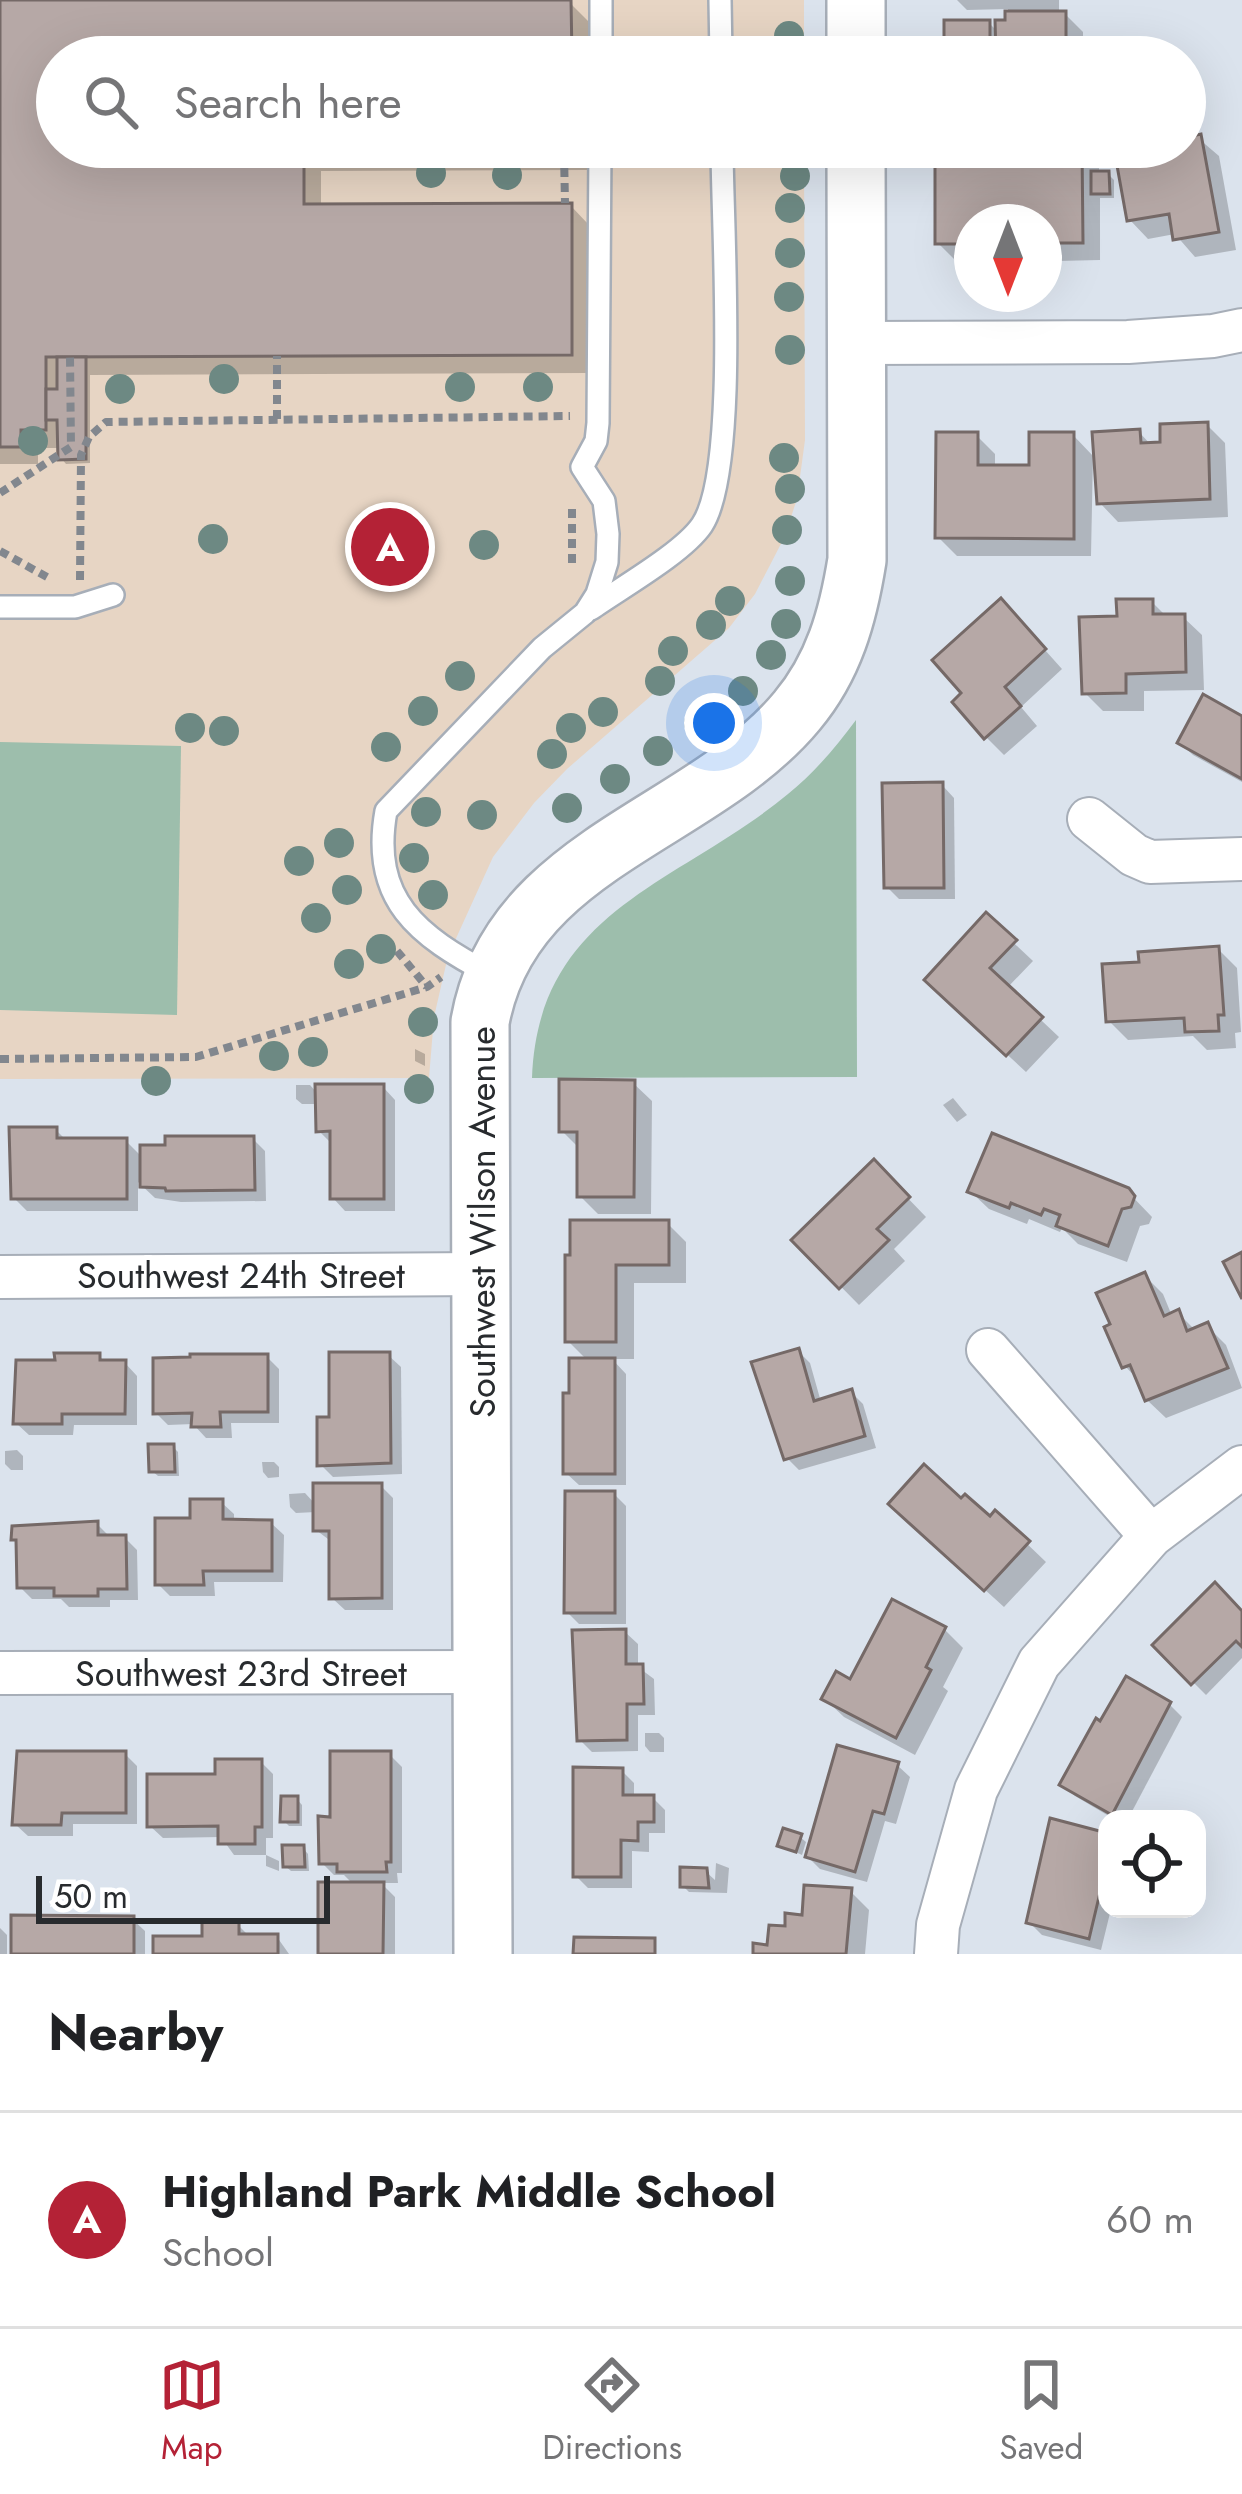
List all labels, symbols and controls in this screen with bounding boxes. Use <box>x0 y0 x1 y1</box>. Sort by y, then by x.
search box <box>36 36 1206 168</box>
icon: search <box>78 69 144 135</box>
text: Search here <box>174 70 402 135</box>
north arrow <box>954 204 1062 312</box>
pin: A <box>351 502 429 592</box>
your location <box>684 693 744 753</box>
street label: Southwest Wilson Avenue <box>456 1026 508 1418</box>
street label: Southwest 24th Street <box>77 1249 405 1301</box>
street label: Southwest 23rd Street <box>75 1647 407 1699</box>
map controls <box>1098 1810 1206 1918</box>
button: locate <box>1098 1810 1206 1918</box>
scale bar <box>36 1870 330 1923</box>
text: 50 m <box>54 1873 128 1920</box>
text: Nearby <box>48 1995 223 2069</box>
text: Highland Park Middle School <box>162 2159 776 2224</box>
text: A <box>73 2191 101 2248</box>
text: 60 m <box>1106 2191 1194 2248</box>
text: School <box>162 2224 274 2281</box>
tab: Map <box>159 2352 225 2471</box>
tab: Directions <box>542 2352 682 2471</box>
tab: Saved <box>1000 2352 1083 2471</box>

